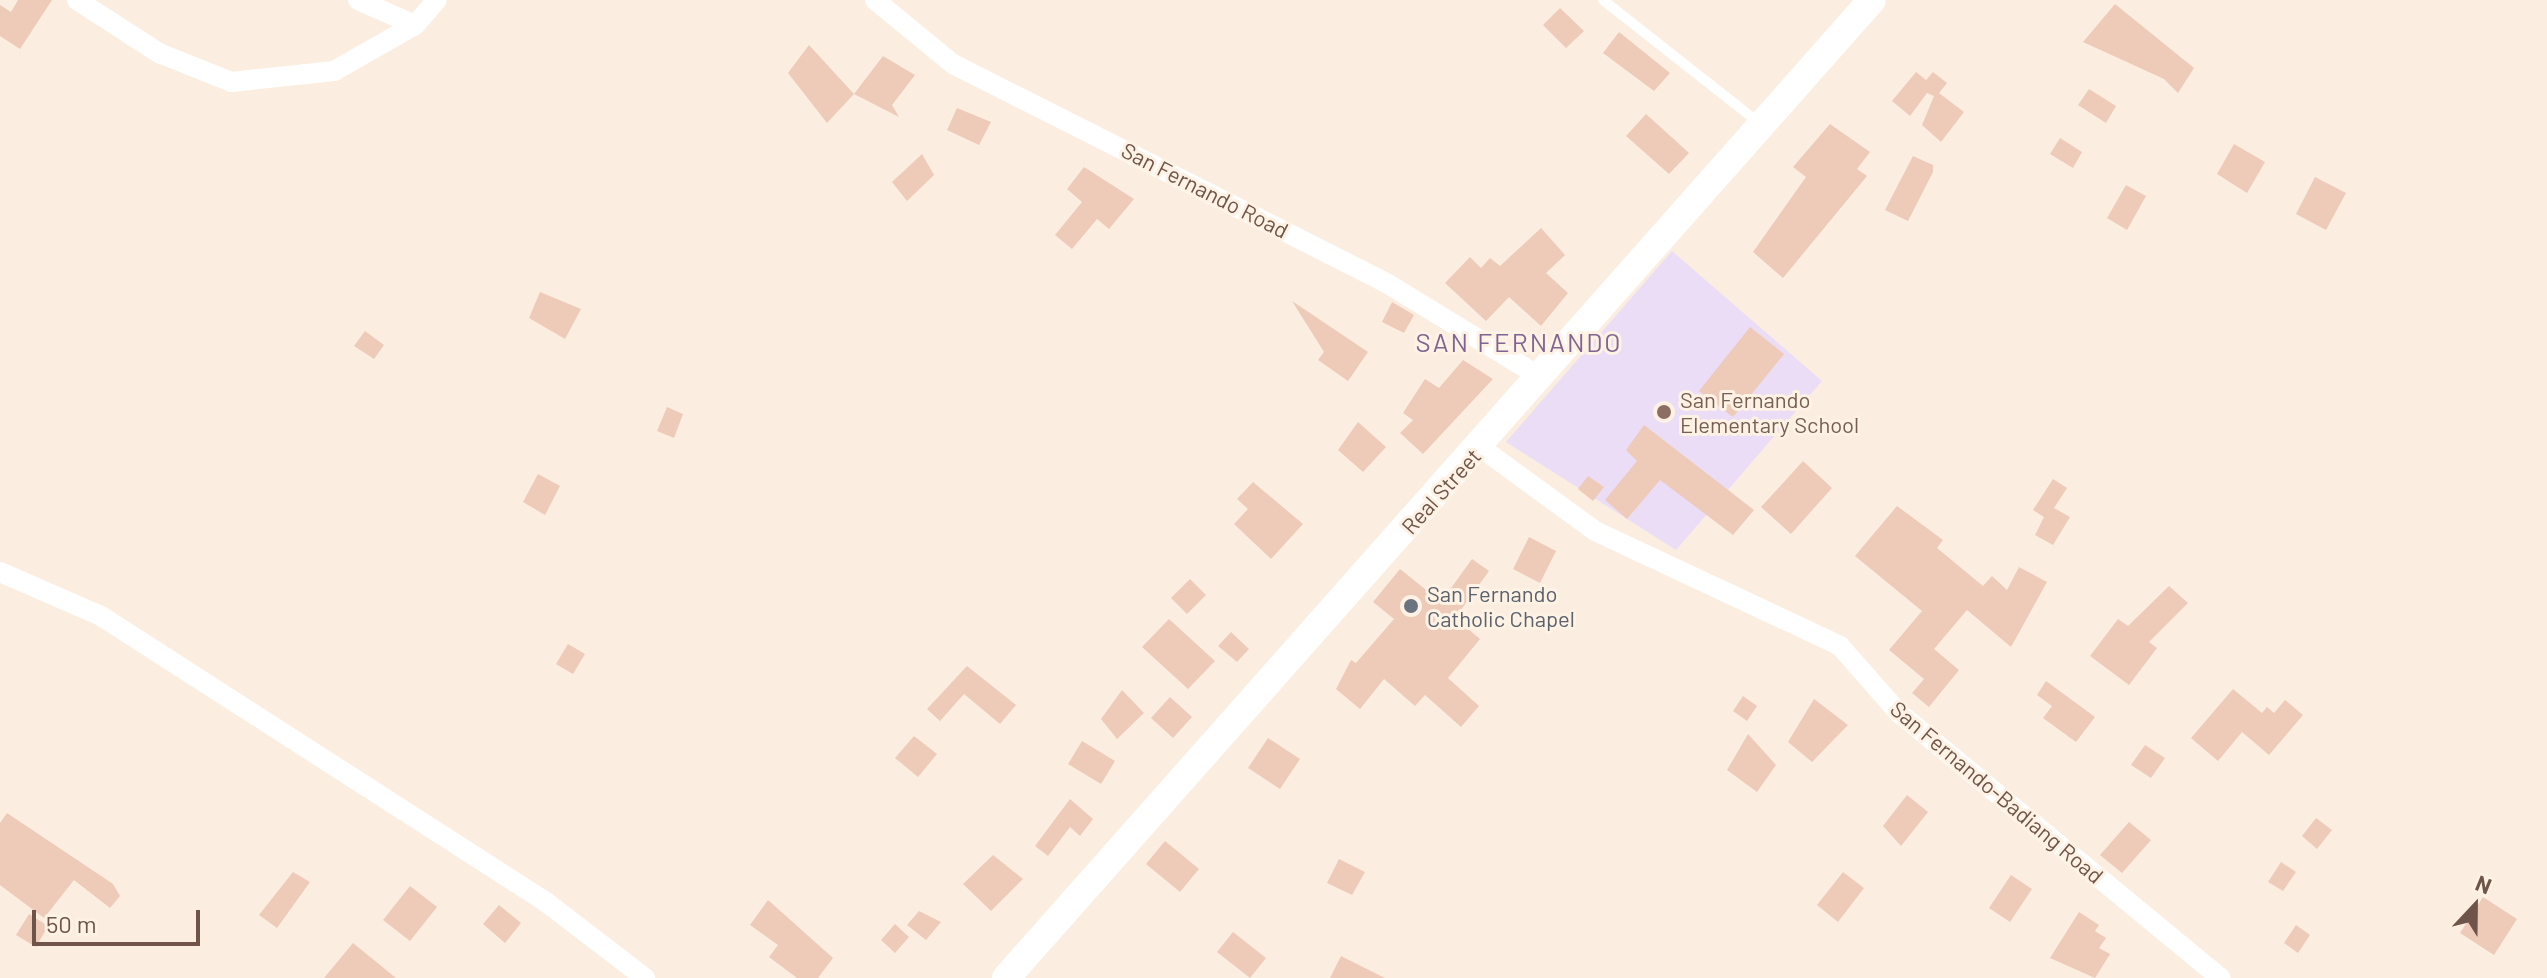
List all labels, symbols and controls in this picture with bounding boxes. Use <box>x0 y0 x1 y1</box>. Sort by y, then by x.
street label: San Fernando Road <box>1117 137 1293 243</box>
district label: SAN FERNANDO <box>1416 326 1622 358</box>
place label: San Fernando Elementary School <box>1680 386 1859 438</box>
marker: San Fernando Elementary School <box>1655 403 1673 421</box>
street label: Real Street <box>1396 443 1486 539</box>
place label: San Fernando Catholic Chapel <box>1427 580 1575 632</box>
marker: San Fernando Catholic Chapel <box>1402 597 1420 615</box>
street label: San Fernando-Badiang Road <box>1885 695 2109 889</box>
north arrow <box>2435 866 2515 946</box>
text: N <box>2472 869 2496 899</box>
scale bar <box>36 894 204 944</box>
text: 50 m <box>46 909 97 938</box>

